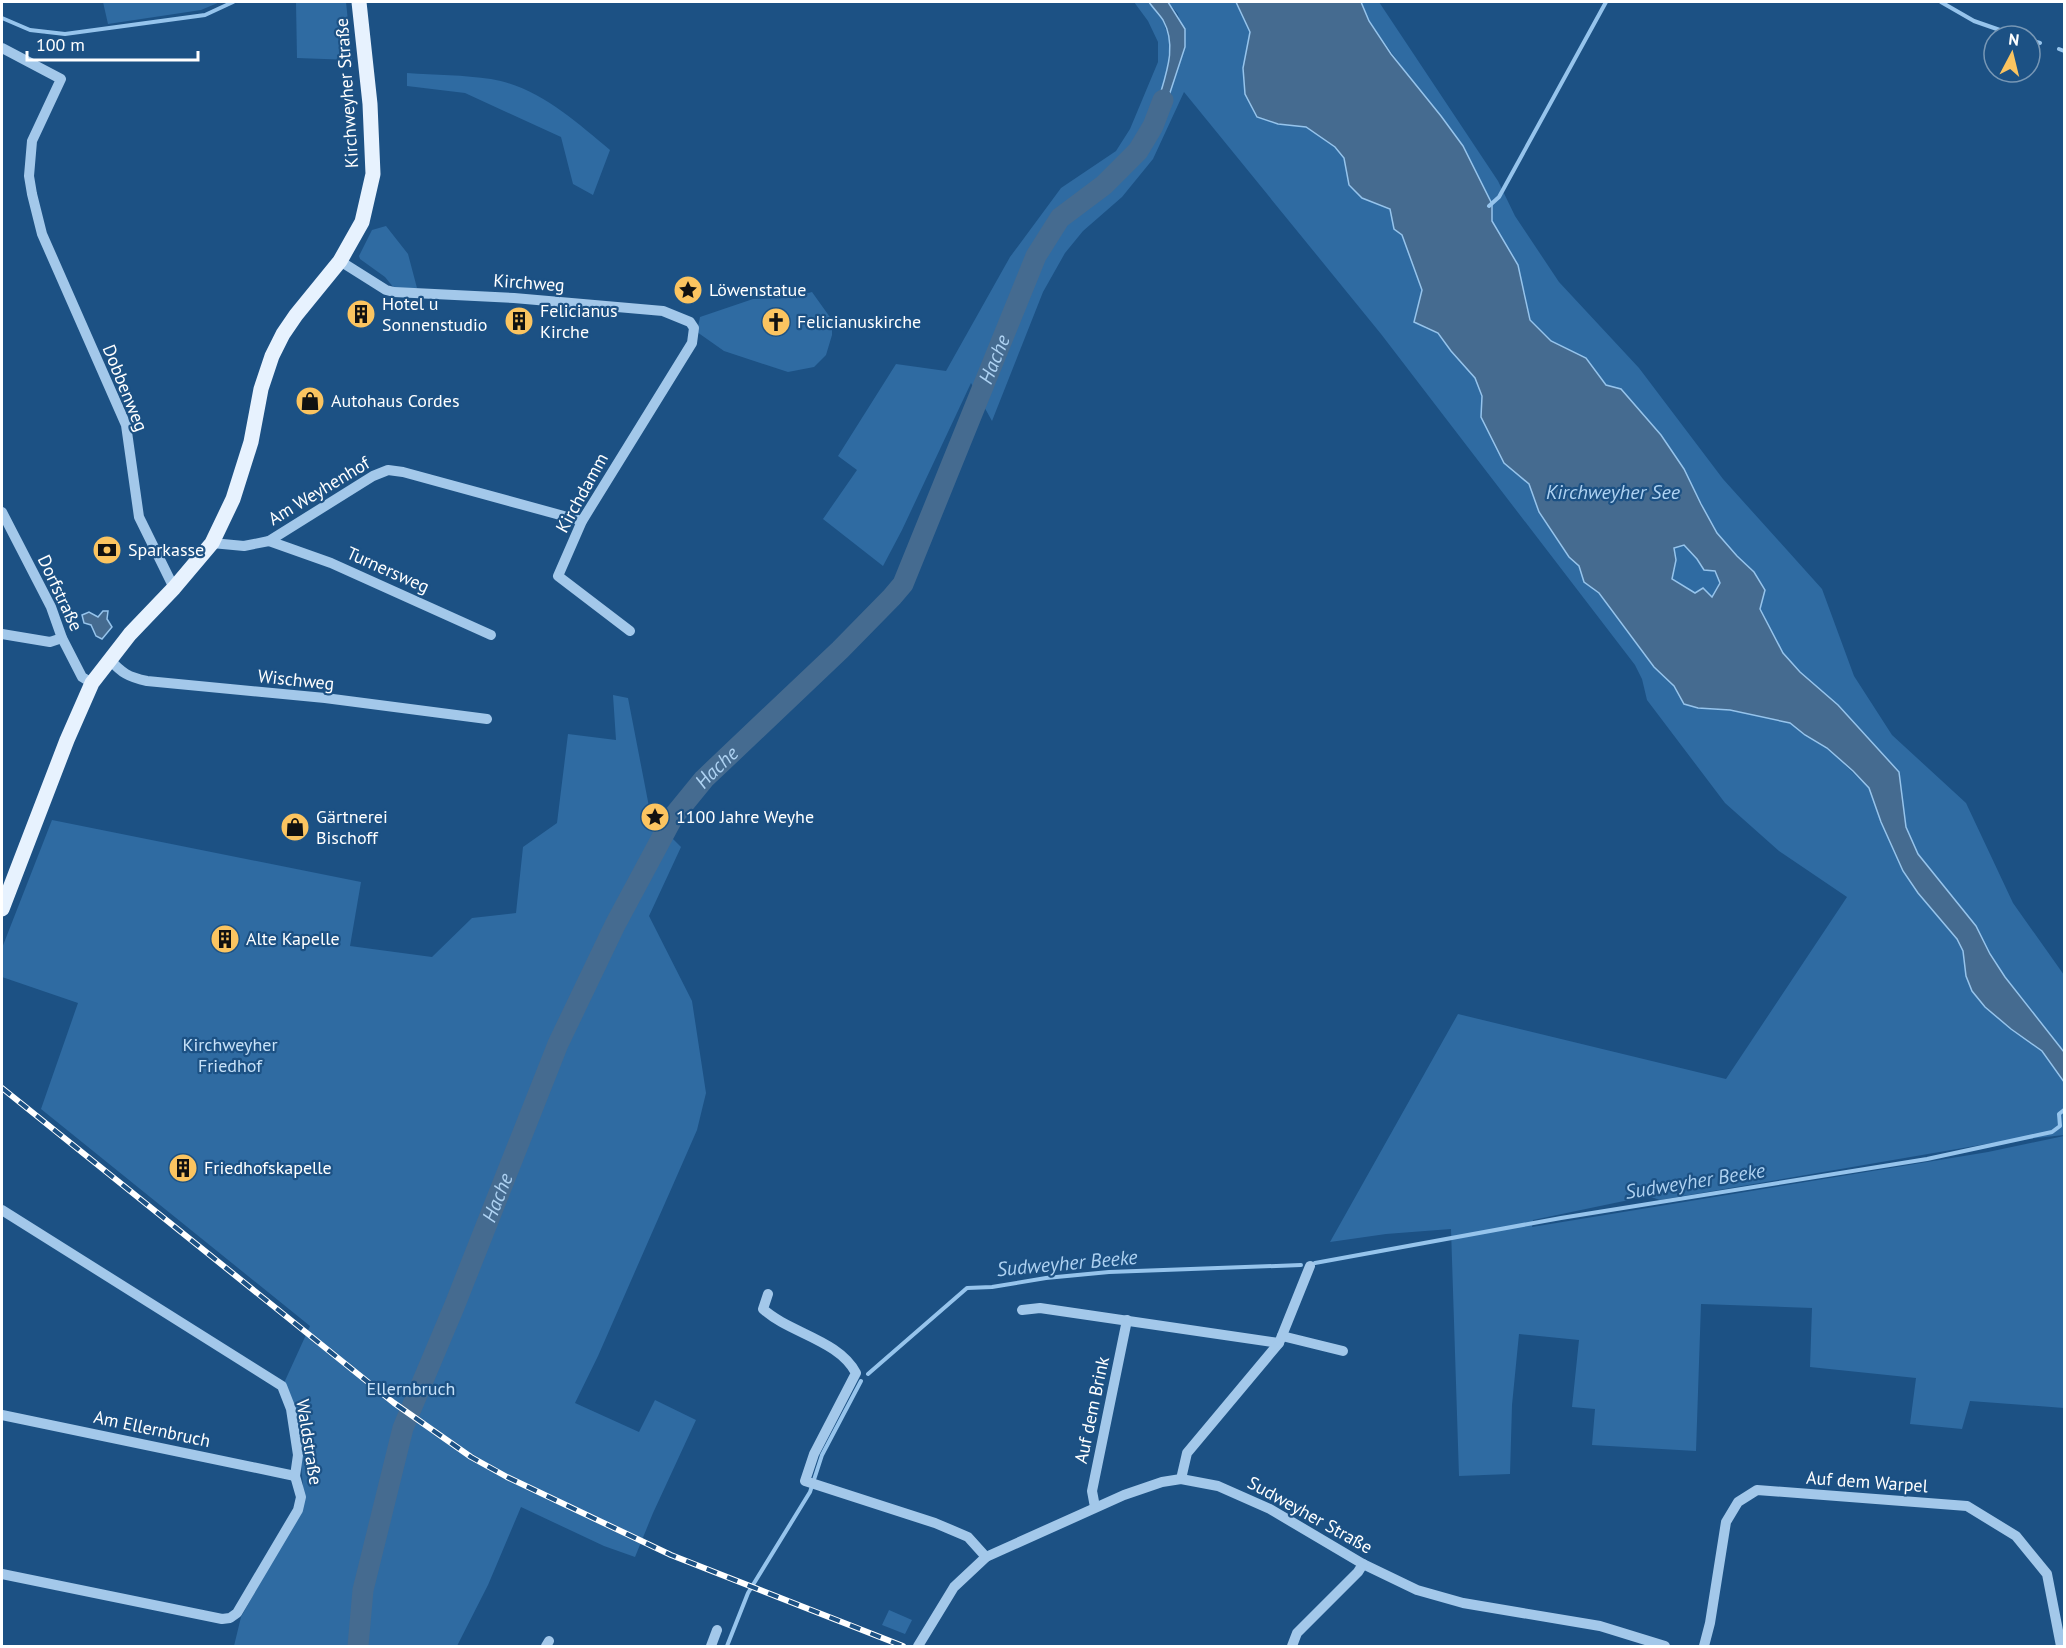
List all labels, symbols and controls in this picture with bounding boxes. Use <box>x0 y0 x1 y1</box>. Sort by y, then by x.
street label: Kirchweyher Straße <box>330 17 363 169</box>
scale bar <box>27 24 198 62</box>
north arrow <box>1982 24 2042 84</box>
text: N <box>2007 29 2020 50</box>
text: 100 m <box>36 33 85 56</box>
street label: Kirchweg <box>493 269 566 296</box>
place icon: Löwenstatue <box>672 274 704 306</box>
place label: Löwenstatue <box>709 278 806 301</box>
place label: Hotel u Sonnenstudio <box>382 292 487 336</box>
building icon: Hotel u Sonnenstudio <box>345 298 377 330</box>
place label: Felicianus Kirche <box>540 299 618 343</box>
building icon: Felicianus Kirche <box>503 305 535 337</box>
church icon: Felicianuskirche <box>760 306 792 338</box>
place label: Felicianuskirche <box>797 310 921 333</box>
water label: Hache <box>973 330 1016 388</box>
street label: Dobbenweg <box>98 341 153 435</box>
shop icon: Autohaus Cordes <box>294 385 326 417</box>
place label: Autohaus Cordes <box>331 389 459 412</box>
street label: Kirchdamm <box>550 449 613 537</box>
street label: Am Weyhenhof <box>264 451 375 530</box>
water label: Kirchweyher See <box>1546 479 1681 505</box>
bank icon: Sparkasse <box>91 534 123 566</box>
place label: Sparkasse <box>128 538 204 561</box>
street label: Turnersweg <box>343 541 433 598</box>
street label: Dorfstraße <box>33 551 88 635</box>
street label: Wischweg <box>257 664 336 695</box>
water label: Hache <box>689 740 744 794</box>
place icon: 1100 Jahre Weyhe <box>639 801 671 833</box>
place label: Gärtnerei Bischoff <box>316 805 388 849</box>
place label: 1100 Jahre Weyhe <box>676 805 814 828</box>
shop icon: Gärtnerei Bischoff <box>279 811 311 843</box>
building icon: Alte Kapelle <box>209 923 241 955</box>
place label: Alte Kapelle <box>246 927 340 950</box>
park label: Kirchweyher Friedhof <box>182 1033 278 1077</box>
building icon: Friedhofskapelle <box>167 1152 199 1184</box>
place label: Friedhofskapelle <box>204 1156 332 1179</box>
water label: Sudweyher Beeke <box>1623 1157 1768 1205</box>
water label: Hache <box>476 1169 519 1226</box>
water label: Sudweyher Beeke <box>995 1244 1139 1282</box>
street label: Auf dem Brink <box>1069 1354 1114 1466</box>
park label: Ellernbruch <box>367 1377 455 1400</box>
street label: Waldstraße <box>291 1397 328 1486</box>
street label: Am Ellernbruch <box>92 1405 213 1452</box>
street label: Auf dem Warpel <box>1805 1466 1929 1497</box>
street label: Sudweyher Straße <box>1244 1471 1377 1558</box>

